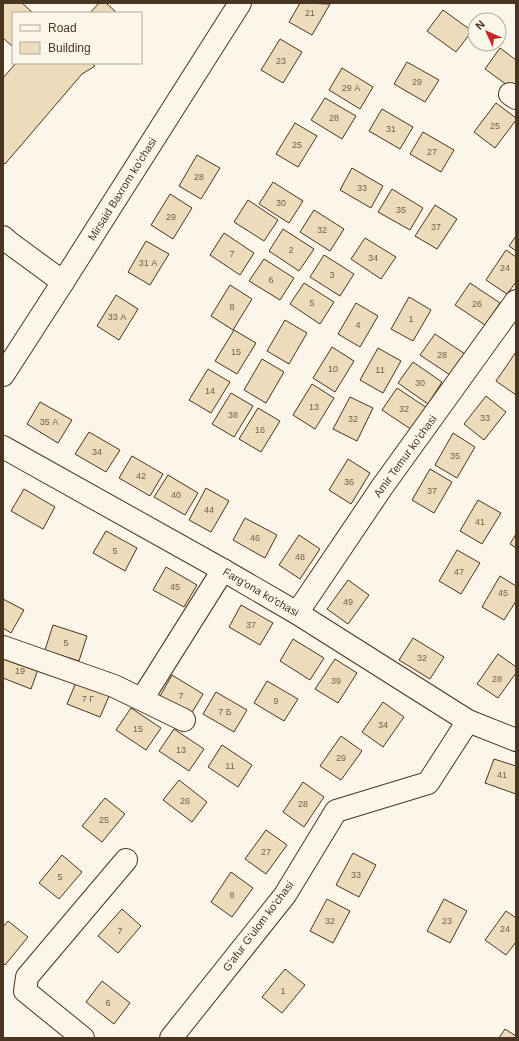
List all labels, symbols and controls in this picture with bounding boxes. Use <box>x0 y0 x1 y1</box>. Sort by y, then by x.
house number: 21 <box>305 8 315 18</box>
legend <box>12 12 142 64</box>
north arrow <box>467 12 507 52</box>
text: N <box>473 18 487 32</box>
text: Road <box>48 21 77 35</box>
text: Building <box>48 41 91 55</box>
house number: 23 <box>276 56 286 66</box>
house number: 29 <box>412 77 422 87</box>
house number: 29 А <box>342 83 360 93</box>
house number: 28 <box>329 113 339 123</box>
house number: 25 <box>490 121 500 131</box>
house number: 31 <box>386 124 396 134</box>
street label: Mirsaid Baxrom ko'chasi <box>85 135 159 243</box>
house number: 25 <box>292 140 302 150</box>
house number: 27 <box>427 147 437 157</box>
house number: 28 <box>194 172 204 182</box>
house number: 33 <box>357 183 367 193</box>
house number: 30 <box>276 198 286 208</box>
house number: 35 <box>396 205 406 215</box>
house number: 29 <box>166 212 176 222</box>
house number: 37 <box>431 222 441 232</box>
house number: 32 <box>317 225 327 235</box>
house number: 2 <box>288 245 294 255</box>
house number: 7 <box>229 249 235 259</box>
house number: 34 <box>368 253 378 263</box>
house number: 31 А <box>139 258 157 268</box>
house number: 24 <box>500 263 510 273</box>
house number: 3 <box>329 270 335 280</box>
house number: 6 <box>268 275 274 285</box>
house number: 5 <box>309 298 315 308</box>
house number: 26 <box>472 299 482 309</box>
house number: 8 <box>229 302 235 312</box>
house number: 33 А <box>108 312 126 322</box>
house number: 1 <box>408 314 414 324</box>
house number: 4 <box>355 320 361 330</box>
house number: 15 <box>231 347 241 357</box>
house number: 28 <box>437 350 447 360</box>
house number: 10 <box>328 364 338 374</box>
house number: 11 <box>375 365 385 375</box>
house number: 30 <box>415 378 425 388</box>
house number: 14 <box>205 386 215 396</box>
house number: 13 <box>309 402 319 412</box>
house number: 32 <box>399 404 409 414</box>
house number: 38 <box>228 410 238 420</box>
street label: Amir Temur ko'chasi <box>371 413 439 499</box>
house number: 33 <box>480 413 490 423</box>
house number: 32 <box>348 414 358 424</box>
house number: 35 А <box>40 417 58 427</box>
house number: 16 <box>255 425 265 435</box>
house number: 34 <box>92 447 102 457</box>
house number: 35 <box>450 451 460 461</box>
house number: 42 <box>136 471 146 481</box>
house number: 36 <box>344 477 354 487</box>
house number: 37 <box>427 486 437 496</box>
house number: 40 <box>171 490 181 500</box>
house number: 44 <box>204 505 214 515</box>
house number: 41 <box>475 517 485 527</box>
house number: 46 <box>250 533 260 543</box>
house number: 5 <box>112 546 118 556</box>
house number: 48 <box>295 552 305 562</box>
street label: Farg'ona ko'chasi <box>221 565 301 619</box>
house number: 47 <box>454 567 464 577</box>
house number: 45 <box>170 582 180 592</box>
house number: 45 <box>498 588 508 598</box>
house number: 49 <box>343 597 353 607</box>
house number: 37 <box>246 620 256 630</box>
house number: 5 <box>63 638 69 648</box>
house number: 32 <box>417 653 427 663</box>
house number: 19 <box>15 666 25 676</box>
house number: 28 <box>492 674 502 684</box>
house number: 39 <box>331 676 341 686</box>
house number: 7 <box>178 691 184 701</box>
house number: 7 Г <box>82 694 94 704</box>
house number: 9 <box>273 696 279 706</box>
house number: 7 Б <box>218 707 232 717</box>
house number: 34 <box>378 720 388 730</box>
house number: 15 <box>133 724 143 734</box>
house number: 13 <box>176 745 186 755</box>
house number: 29 <box>336 753 346 763</box>
house number: 11 <box>225 761 235 771</box>
house number: 41 <box>497 770 507 780</box>
house number: 26 <box>180 796 190 806</box>
house number: 28 <box>298 799 308 809</box>
house number: 25 <box>99 815 109 825</box>
house number: 27 <box>261 847 271 857</box>
house number: 33 <box>351 870 361 880</box>
house number: 5 <box>57 872 63 882</box>
street label: G'afur G'ulom ko'chasi <box>220 879 296 973</box>
house number: 8 <box>229 890 235 900</box>
house number: 32 <box>325 916 335 926</box>
house number: 23 <box>442 916 452 926</box>
house number: 24 <box>500 924 510 934</box>
house number: 7 <box>117 926 123 936</box>
house number: 1 <box>280 986 286 996</box>
house number: 6 <box>105 998 111 1008</box>

